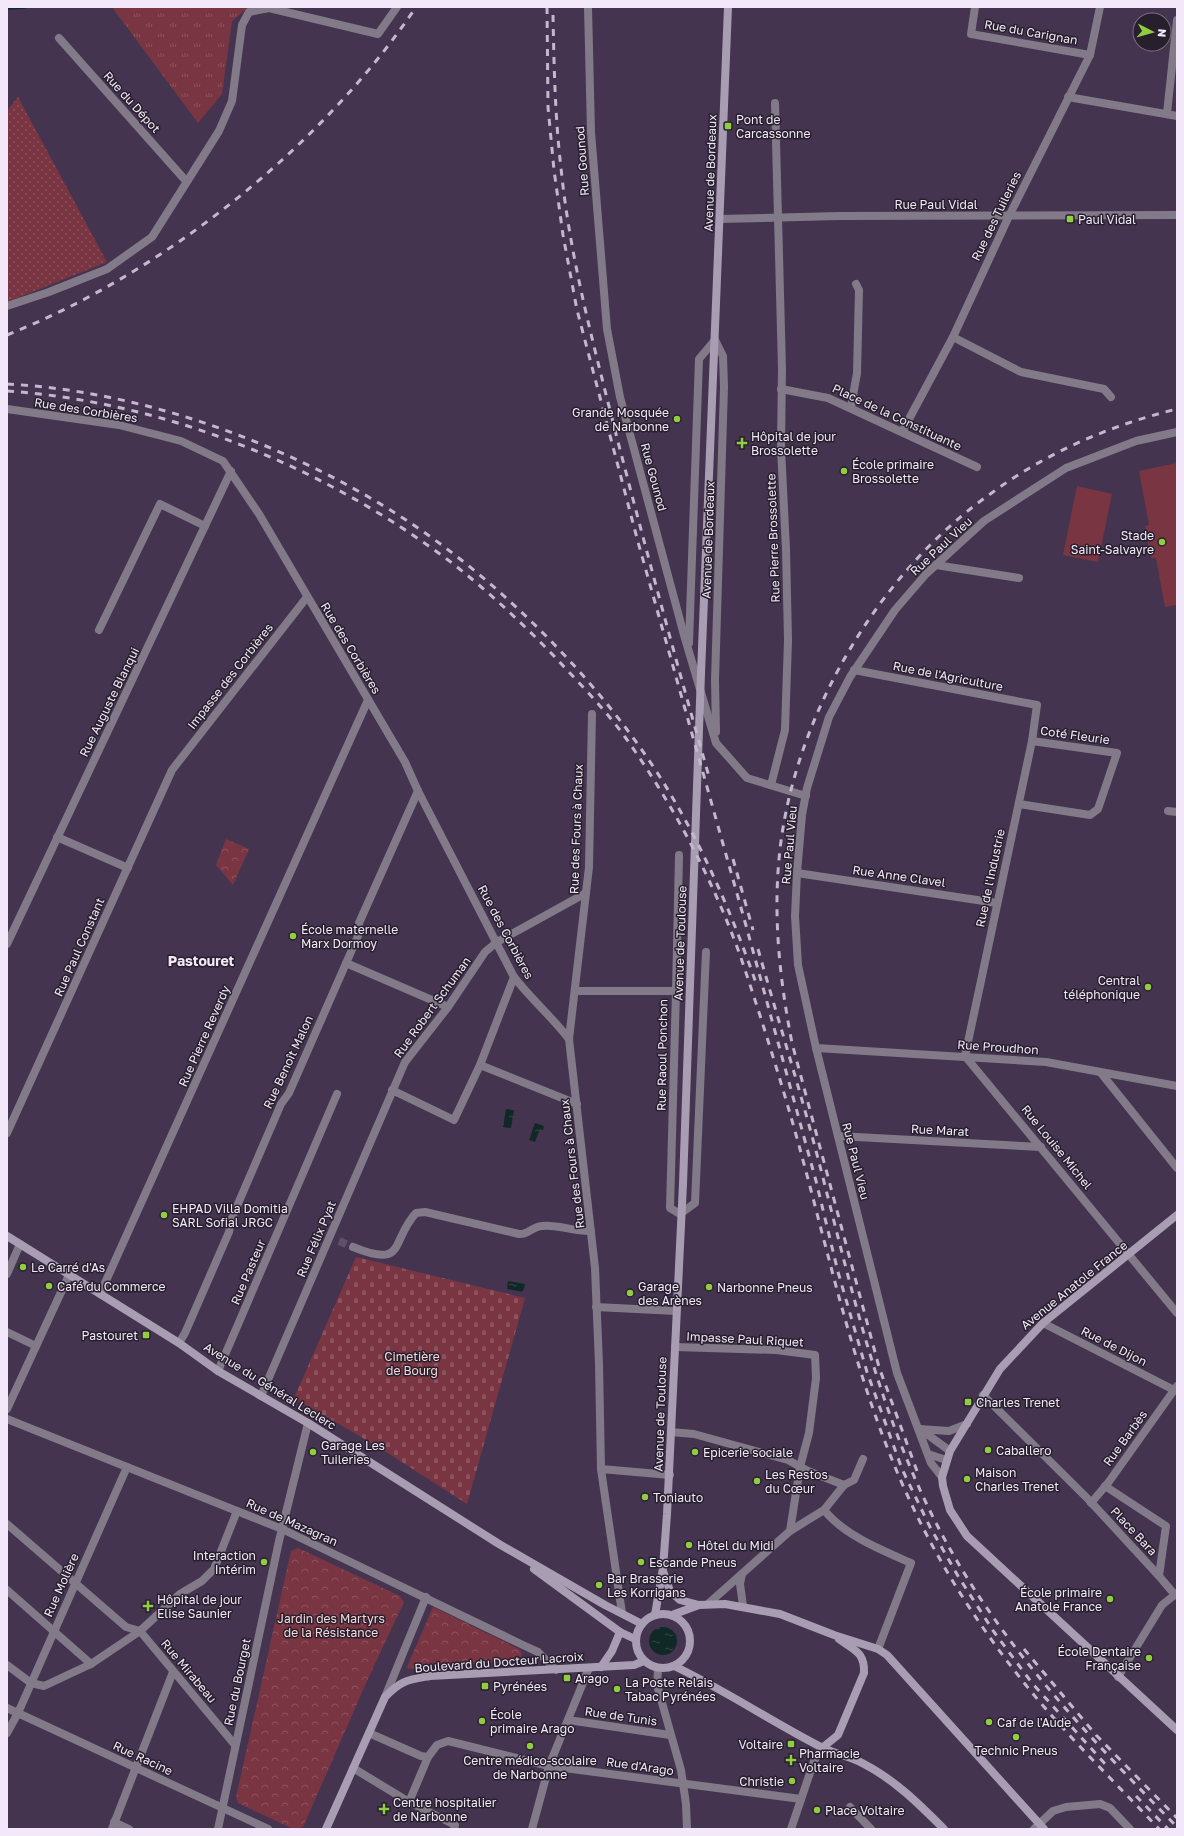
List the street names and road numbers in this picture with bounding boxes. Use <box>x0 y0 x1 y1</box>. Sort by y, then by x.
street label: Rue du Carignan <box>983 16 1079 48</box>
street label: Rue du Dépot <box>100 68 164 136</box>
street label: Avenue de Bordeaux <box>700 114 720 232</box>
street label: Rue Gounod <box>572 126 592 196</box>
street label: Rue des Tuileries <box>968 169 1024 263</box>
street label: Rue Paul Vidal <box>894 197 978 212</box>
street label: Place de la Constituante <box>830 380 964 454</box>
street label: Rue des Corbières <box>33 394 139 426</box>
street label: Rue Gounod <box>638 441 670 513</box>
street label: Rue Pierre Brossolette <box>763 473 783 603</box>
street label: Avenue de Bordeaux <box>698 481 718 599</box>
street label: Rue Paul Vieu <box>907 513 975 579</box>
street label: Rue des Corbières <box>318 599 384 697</box>
street label: Impasse des Corbières <box>184 620 276 732</box>
street label: Rue Auguste Blanqui <box>76 645 142 759</box>
street label: Rue de l'Agriculture <box>892 658 1004 694</box>
street label: Coté Fleurie <box>1039 723 1111 747</box>
street label: Rue des Fours à Chaux <box>566 763 586 894</box>
street label: Rue Paul Vieu <box>778 805 800 885</box>
street label: Rue de l'Industrie <box>972 827 1008 929</box>
street label: Rue Anne Clavel <box>852 862 947 890</box>
street label: Rue des Corbières <box>475 882 537 982</box>
street label: Avenue de Toulouse <box>670 885 690 1001</box>
street label: Rue Paul Constant <box>50 895 108 999</box>
street label: Rue Robert Schuman <box>390 954 474 1060</box>
street label: Rue Pierre Reverdy <box>175 983 233 1089</box>
street label: Rue Raoul Ponchon <box>654 999 670 1111</box>
street label: Rue Benoît Malon <box>260 1013 316 1111</box>
street label: Rue Proudhon <box>957 1037 1039 1057</box>
street label: Rue des Fours à Chaux <box>557 1098 587 1230</box>
street label: Rue Louise Michel <box>1018 1102 1096 1192</box>
street label: Rue Paul Vieu <box>839 1121 873 1201</box>
street label: Rue Marat <box>911 1121 970 1139</box>
street label: Rue Félix Pyat <box>293 1198 339 1280</box>
street label: Rue Pasteur <box>227 1237 269 1307</box>
street label: Avenue Anatole France <box>1018 1237 1130 1333</box>
street label: Rue de Dijon <box>1079 1323 1149 1369</box>
street label: Impasse Paul Riquet <box>686 1328 804 1350</box>
street label: Avenue du Général Leclerc <box>201 1339 339 1433</box>
street label: Avenue de Toulouse <box>650 1356 670 1472</box>
street label: Rue Barbès <box>1100 1407 1150 1469</box>
street label: Rue de Mazagran <box>244 1495 340 1549</box>
street label: Place Bara <box>1108 1504 1160 1558</box>
street label: Rue Molière <box>40 1551 82 1619</box>
street label: Rue Mirabeau <box>158 1636 220 1706</box>
street label: Rue du Bourget <box>220 1637 254 1727</box>
street label: Boulevard du Docteur Lacroix <box>414 1649 584 1675</box>
street label: Rue de Tunis <box>584 1703 658 1729</box>
street label: Rue Racine <box>111 1738 175 1778</box>
street label: Rue d'Arago <box>605 1754 675 1778</box>

